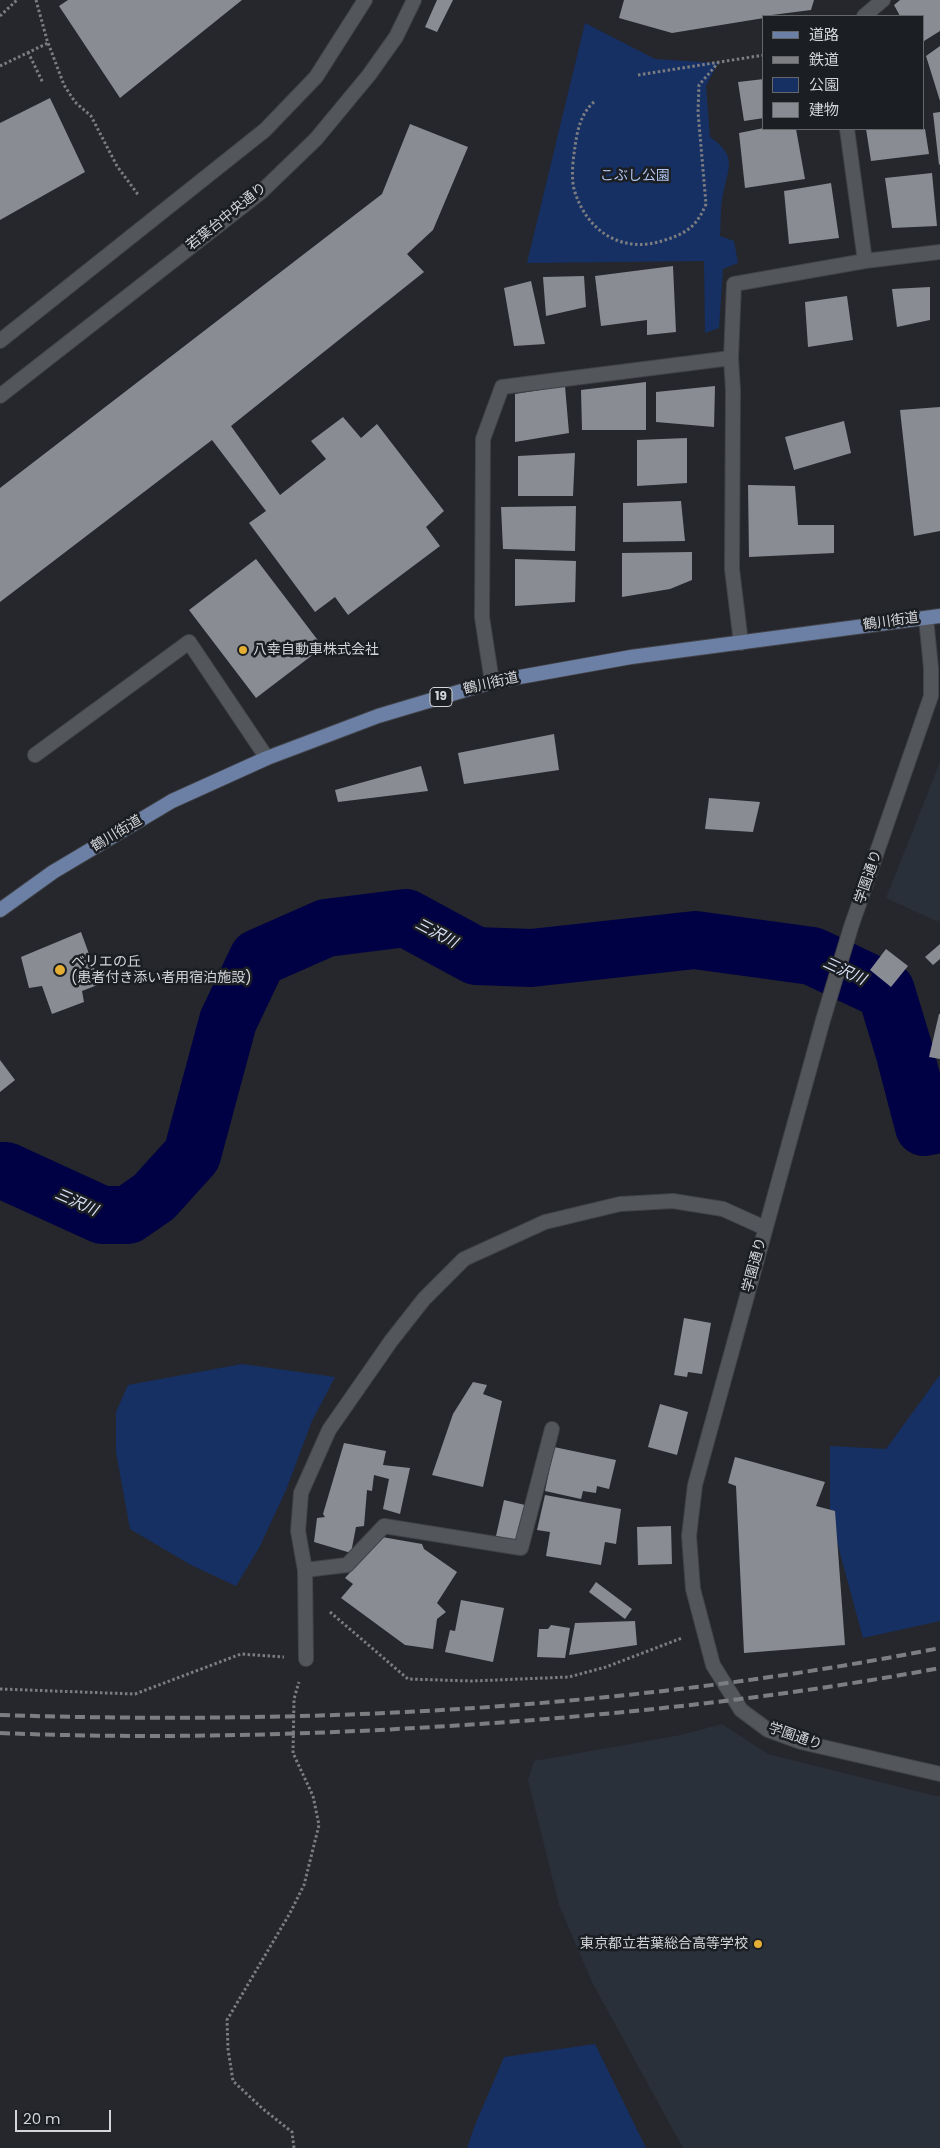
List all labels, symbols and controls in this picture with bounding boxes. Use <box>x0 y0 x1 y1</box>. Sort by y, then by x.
legend <box>762 15 925 130</box>
text: 道路 <box>809 24 839 45</box>
text: 鉄道 <box>809 49 839 70</box>
text: 公園 <box>809 74 839 95</box>
text: 建物 <box>809 99 839 120</box>
park label: こぶし公園 <box>600 168 670 184</box>
street label: 若葉台中央通り <box>184 180 270 254</box>
street label: 鶴川街道 <box>862 610 920 634</box>
place label: 八幸自動車株式会社 <box>253 642 379 658</box>
marker: 八幸自動車株式会社 <box>237 644 249 656</box>
street label: 鶴川街道 <box>462 670 520 698</box>
road number: 19 <box>430 688 452 706</box>
street label: 鶴川街道 <box>89 812 145 856</box>
street label: 学園通り <box>852 848 886 906</box>
water label: 三沢川 <box>412 915 460 953</box>
place label: ベリエの丘 (患者付き添い者用宿泊施設) <box>71 954 252 986</box>
water label: 三沢川 <box>820 954 868 990</box>
marker: ベリエの丘 (患者付き添い者用宿泊施設) <box>53 963 67 977</box>
water label: 三沢川 <box>52 1186 100 1220</box>
street label: 学園通り <box>740 1236 770 1294</box>
street label: 学園通り <box>766 1720 824 1754</box>
place label: 東京都立若葉総合高等学校 <box>580 1936 748 1952</box>
marker: 東京都立若葉総合高等学校 <box>752 1938 764 1950</box>
scale bar <box>18 2100 114 2132</box>
text: 20 m <box>23 2108 61 2129</box>

